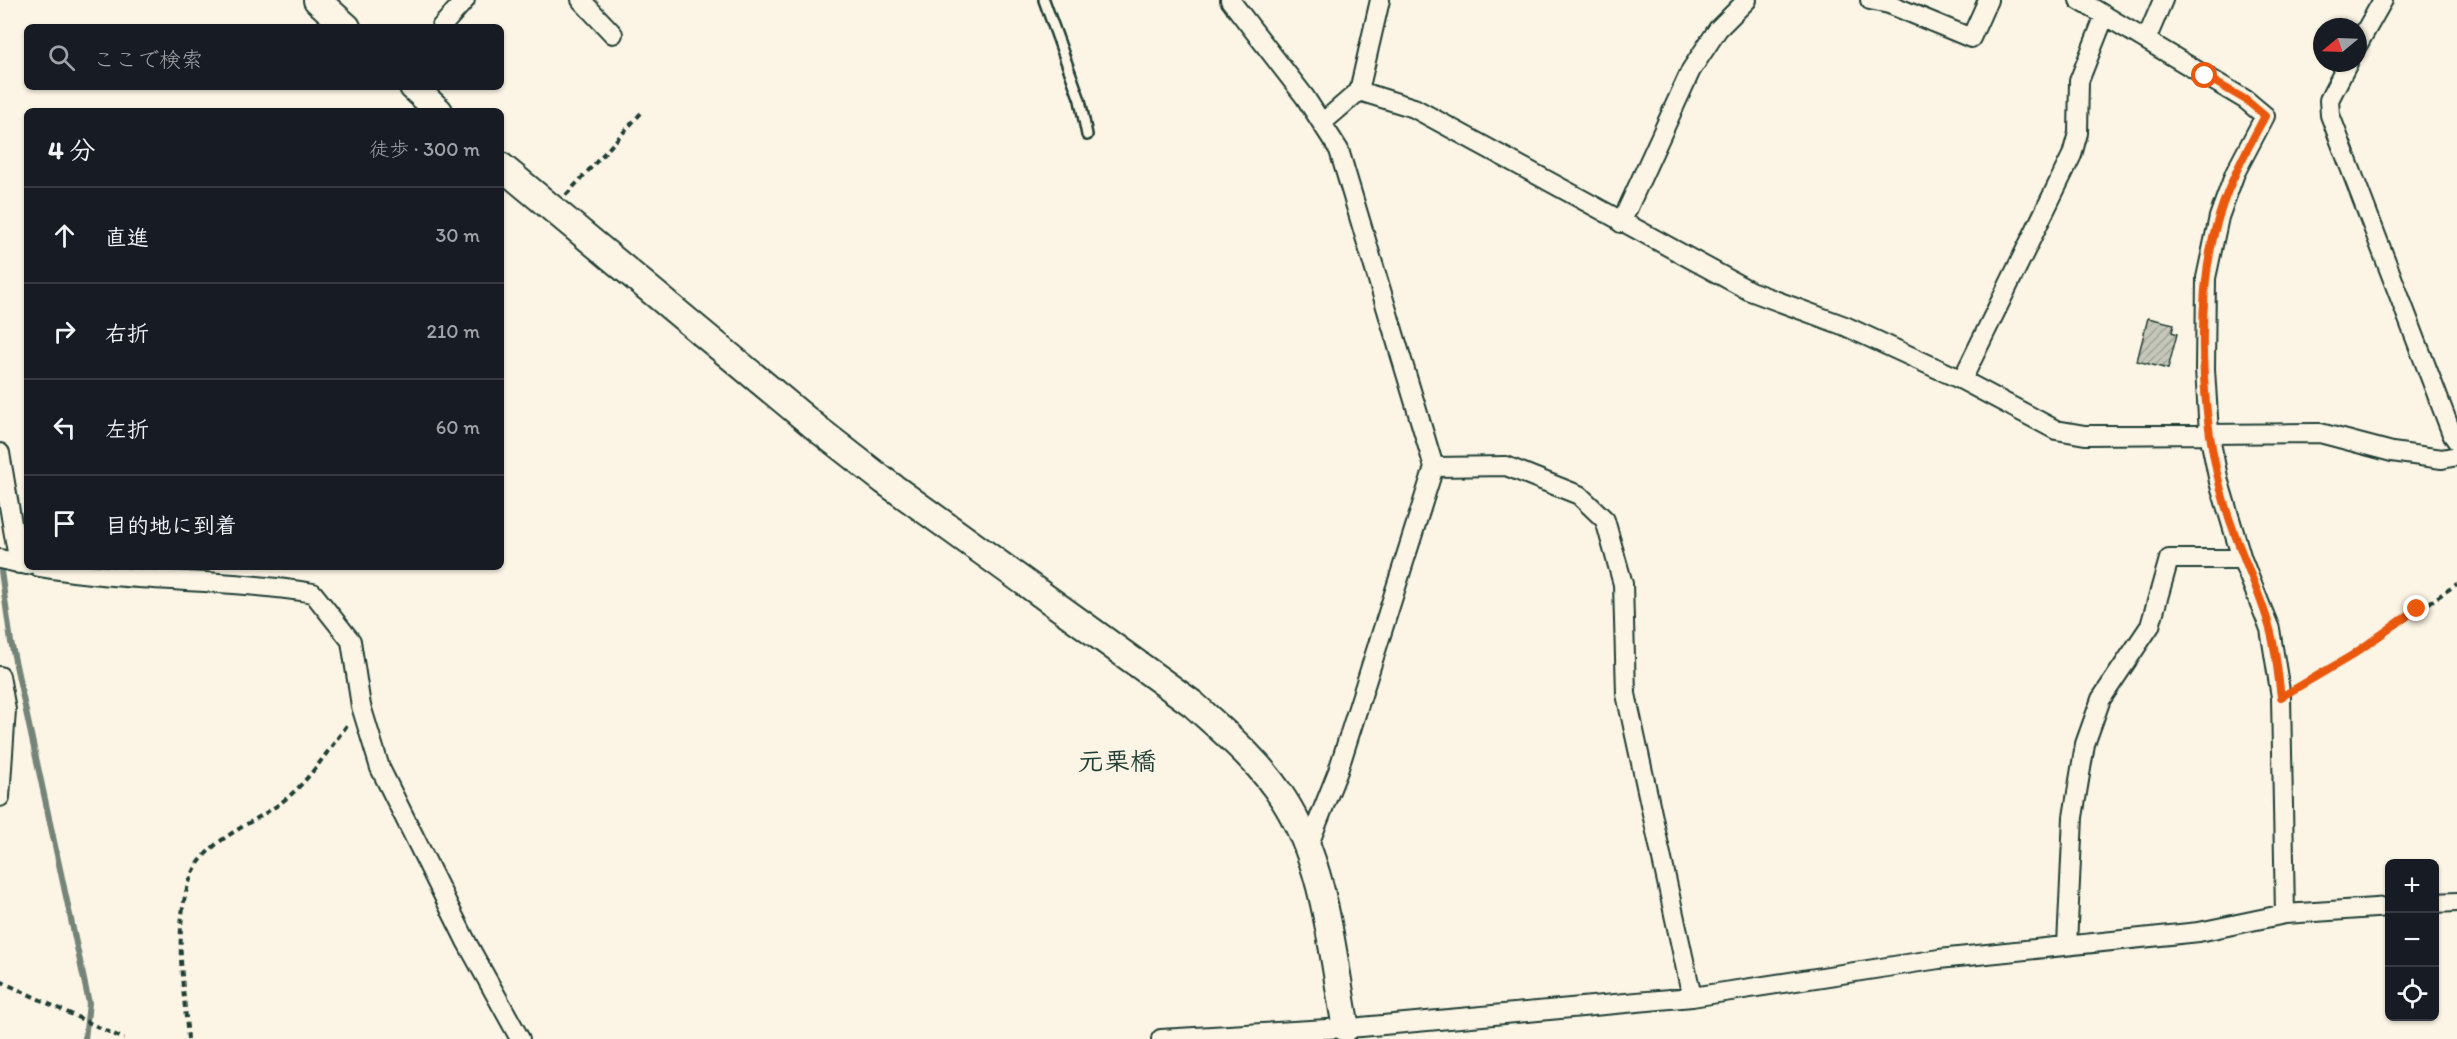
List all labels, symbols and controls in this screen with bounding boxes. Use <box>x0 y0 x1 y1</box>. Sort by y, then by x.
north arrow <box>2313 18 2367 72</box>
search box <box>24 24 504 90</box>
icon: search <box>45 41 78 74</box>
text: ここで検索 <box>93 46 203 73</box>
route start <box>2191 62 2217 88</box>
text: 4 分 <box>48 134 95 166</box>
text: 徒歩 · 300 m <box>369 137 480 161</box>
icon: ahead <box>48 219 81 252</box>
text: 30 m <box>435 223 480 247</box>
text: 直進 <box>105 224 149 251</box>
icon: right <box>48 315 81 348</box>
text: 210 m <box>427 319 480 343</box>
text: 右折 <box>105 320 149 347</box>
icon: left <box>48 411 81 444</box>
text: 60 m <box>436 415 480 439</box>
text: 左折 <box>105 416 149 443</box>
icon: arrive <box>48 507 81 540</box>
text: 目的地に到着 <box>105 512 237 539</box>
route end <box>2403 595 2429 621</box>
district label: 元栗橋 <box>1078 745 1156 777</box>
map controls <box>2385 859 2439 1021</box>
button: + <box>2385 859 2439 913</box>
button: − <box>2385 913 2439 967</box>
button: locate <box>2385 967 2439 1021</box>

